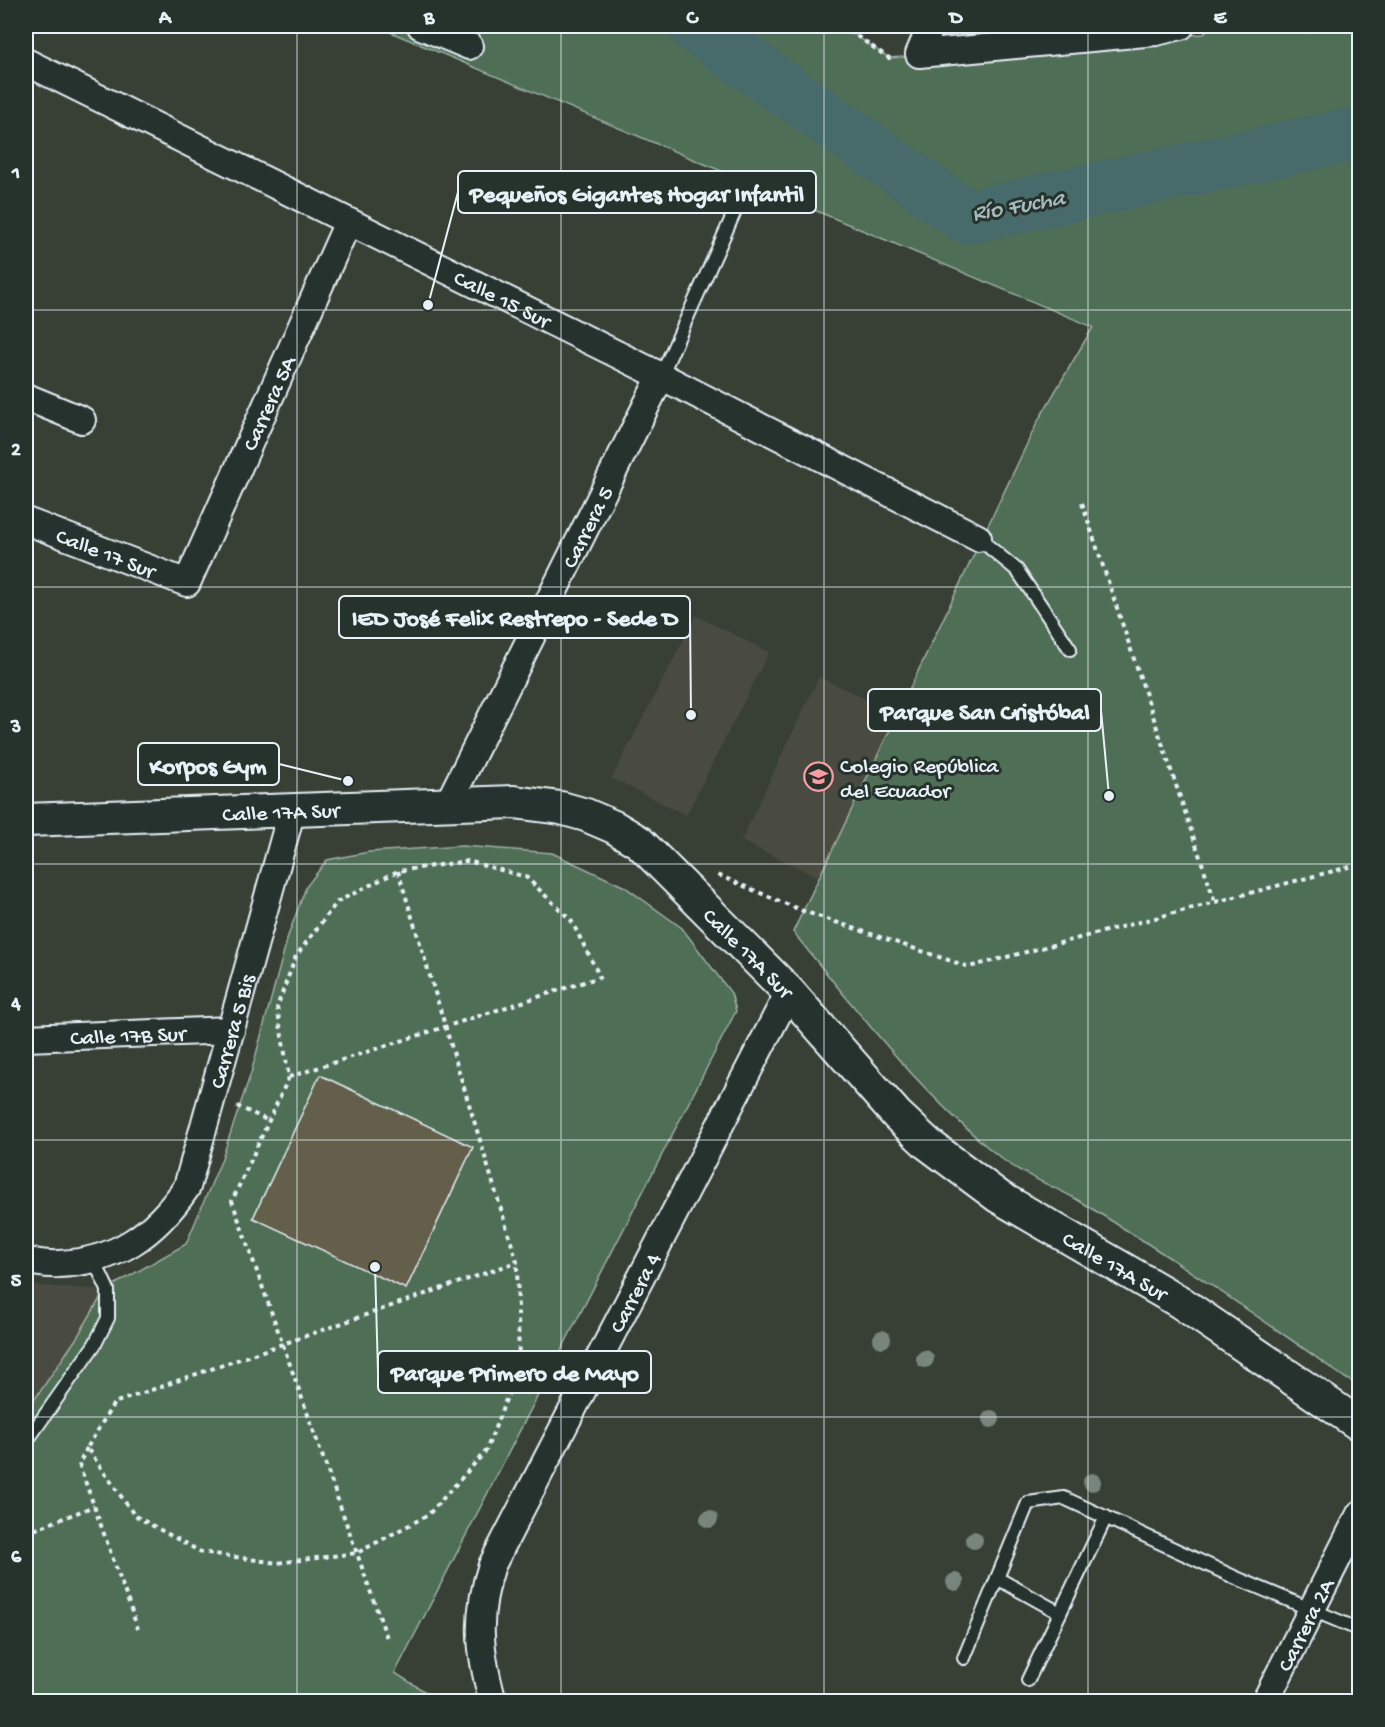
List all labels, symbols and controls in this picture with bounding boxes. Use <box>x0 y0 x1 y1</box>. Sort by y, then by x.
text: A <box>158 8 173 31</box>
text: B <box>423 8 435 31</box>
text: C <box>686 8 700 31</box>
text: D <box>947 8 963 31</box>
text: E <box>1214 8 1228 31</box>
text: 1 <box>11 163 20 186</box>
callout: Pequeños Gigantes Hogar Infantil <box>458 171 816 213</box>
text: Pequeños Gigantes Hogar Infantil <box>468 182 804 211</box>
water label: Río Fucha <box>970 185 1069 230</box>
street label: Calle 15 Sur <box>449 267 556 337</box>
street label: Carrera 5A <box>239 352 304 456</box>
text: 2 <box>11 440 21 463</box>
street label: Carrera 5 <box>558 483 621 573</box>
street label: Calle 17 Sur <box>51 525 160 587</box>
callout: IED José Felix Restrepo - Sede D <box>339 596 690 638</box>
text: IED José Felix Restrepo - Sede D <box>352 606 680 635</box>
callout: Parque San Cristóbal <box>868 689 1101 731</box>
text: Parque San Cristóbal <box>878 700 1090 729</box>
text: 3 <box>10 717 21 740</box>
callout: Korpos Gym <box>138 743 279 785</box>
text: Korpos Gym <box>149 754 266 783</box>
place label: Colegio República del Ecuador <box>840 755 999 806</box>
school or university icon: Colegio República del Ecuador <box>803 761 835 793</box>
street label: Calle 17A Sur <box>222 799 342 830</box>
street label: Calle 17A Sur <box>696 904 799 1007</box>
street label: Carrera 5 Bis <box>206 971 263 1092</box>
text: 4 <box>10 994 21 1017</box>
street label: Calle 17B Sur <box>70 1023 189 1053</box>
street label: Calle 17A Sur <box>1056 1227 1173 1310</box>
street label: Carrera 4 <box>606 1249 669 1338</box>
text: 5 <box>11 1271 22 1294</box>
callout: Parque Primero de Mayo <box>378 1351 651 1393</box>
text: Parque Primero de Mayo <box>389 1361 640 1390</box>
text: 6 <box>11 1547 22 1570</box>
street label: Carrera 2A <box>1274 1575 1342 1677</box>

